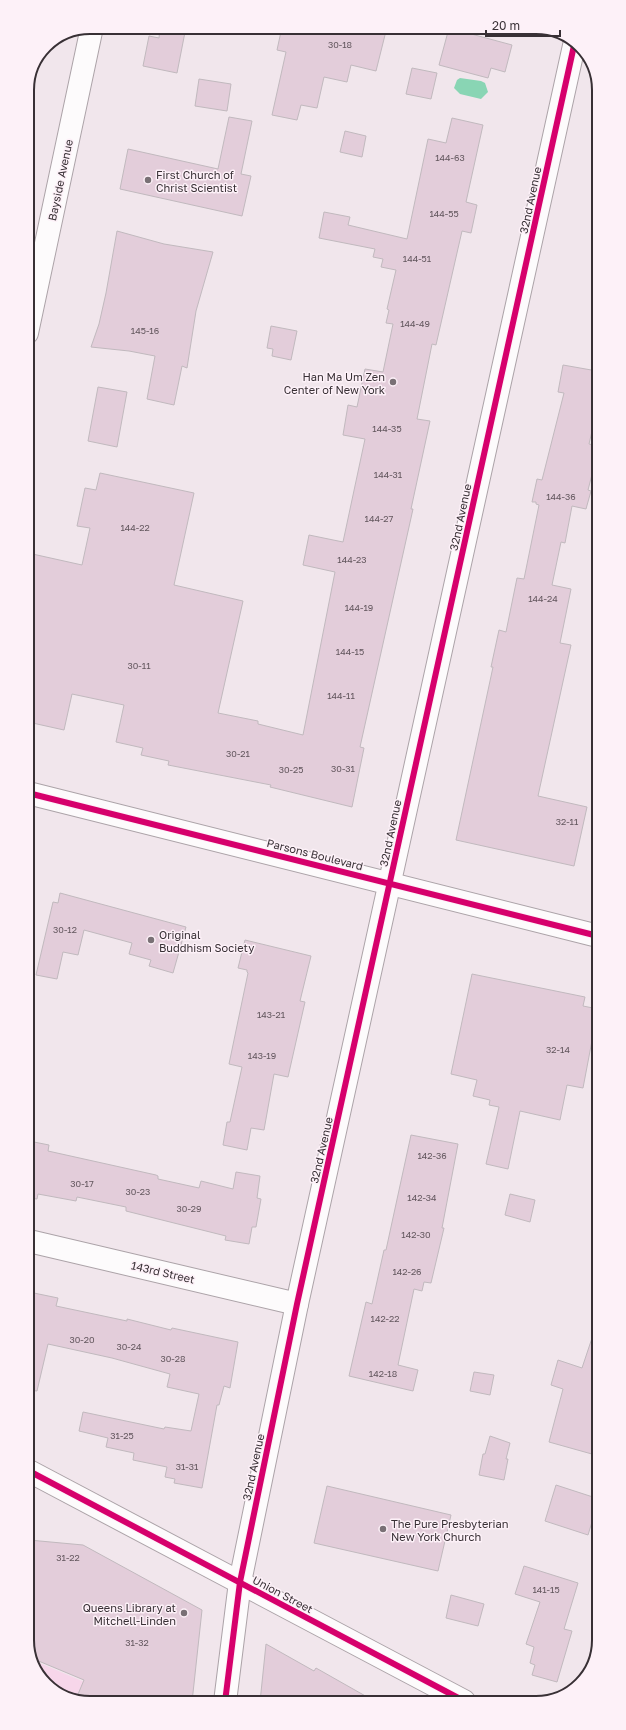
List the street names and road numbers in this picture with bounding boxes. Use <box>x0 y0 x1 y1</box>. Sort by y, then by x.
street label: Bayside Avenue <box>45 138 75 222</box>
street label: 32nd Avenue <box>517 165 543 235</box>
street label: 32nd Avenue <box>447 482 473 552</box>
street label: 32nd Avenue <box>377 798 403 868</box>
street label: Parsons Boulevard <box>266 836 364 872</box>
street label: 32nd Avenue <box>307 1115 335 1185</box>
street label: 143rd Street <box>130 1258 196 1286</box>
street label: 32nd Avenue <box>240 1432 266 1502</box>
street label: Union Street <box>251 1573 315 1615</box>

